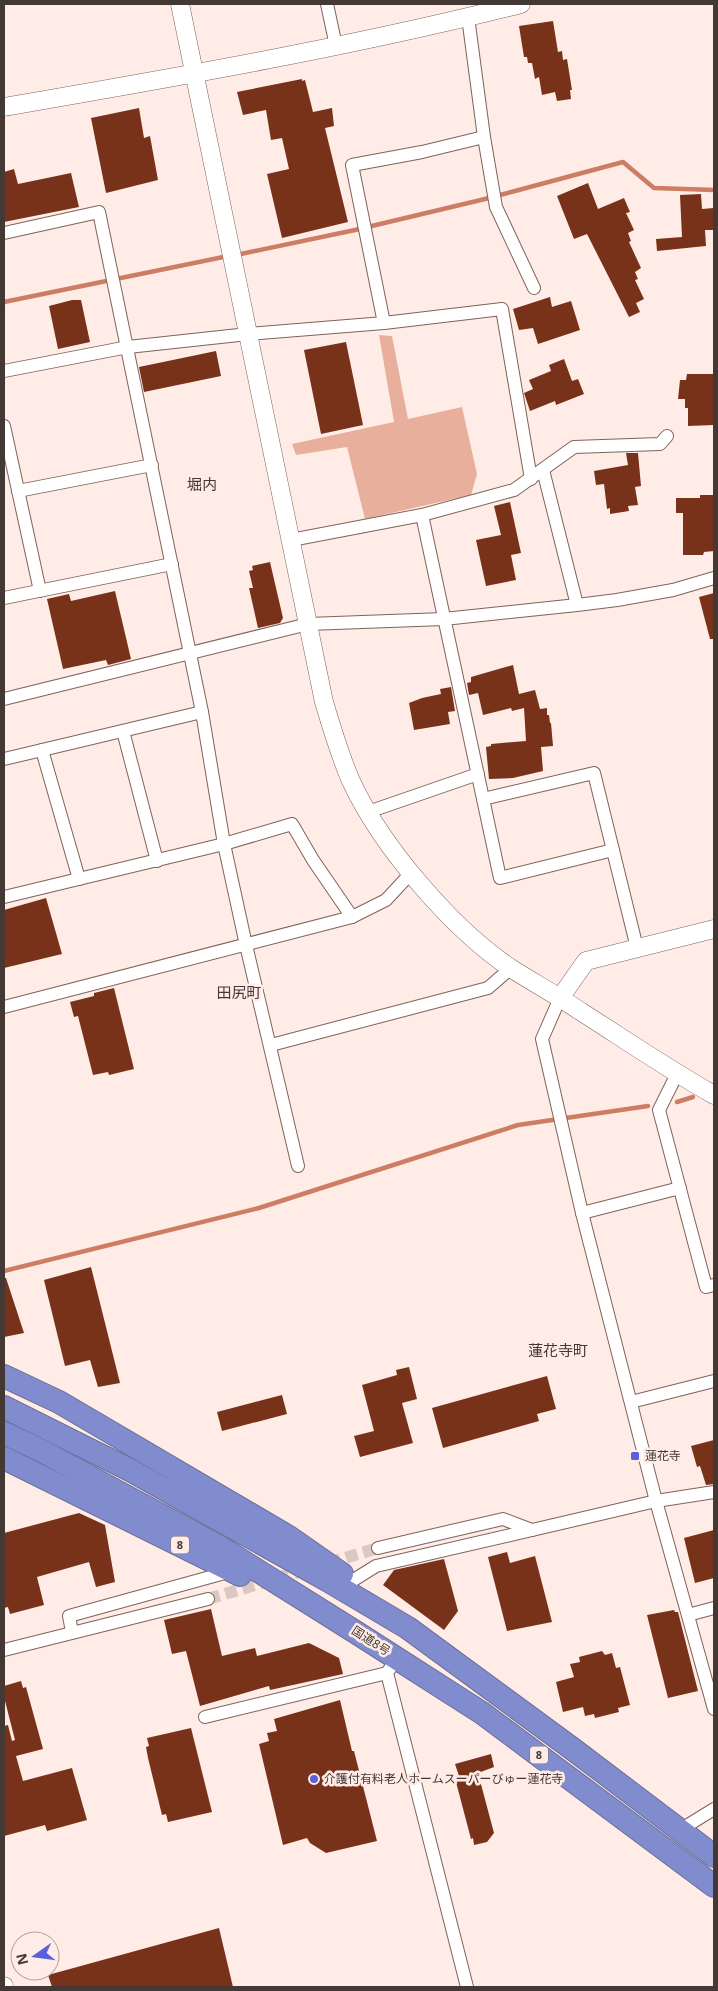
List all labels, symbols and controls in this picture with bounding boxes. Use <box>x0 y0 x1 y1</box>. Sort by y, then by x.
district label: 堀内 <box>187 474 217 494</box>
district label: 田尻町 <box>216 982 262 1002</box>
district label: 蓮花寺町 <box>528 1340 588 1360</box>
place label: 蓮花寺 <box>645 1447 681 1464</box>
marker: 蓮花寺 <box>629 1450 641 1462</box>
road number: 8 <box>171 1536 189 1554</box>
street label: 国道8号 <box>349 1622 394 1659</box>
road number: 8 <box>530 1746 548 1764</box>
place label: 介護付有料老人ホームスーパーびゅー蓮花寺 <box>324 1770 564 1787</box>
marker: 介護付有料老人ホームスーパーびゅー蓮花寺 <box>308 1773 320 1785</box>
north arrow <box>10 1931 60 1981</box>
text: N <box>11 1951 32 1967</box>

